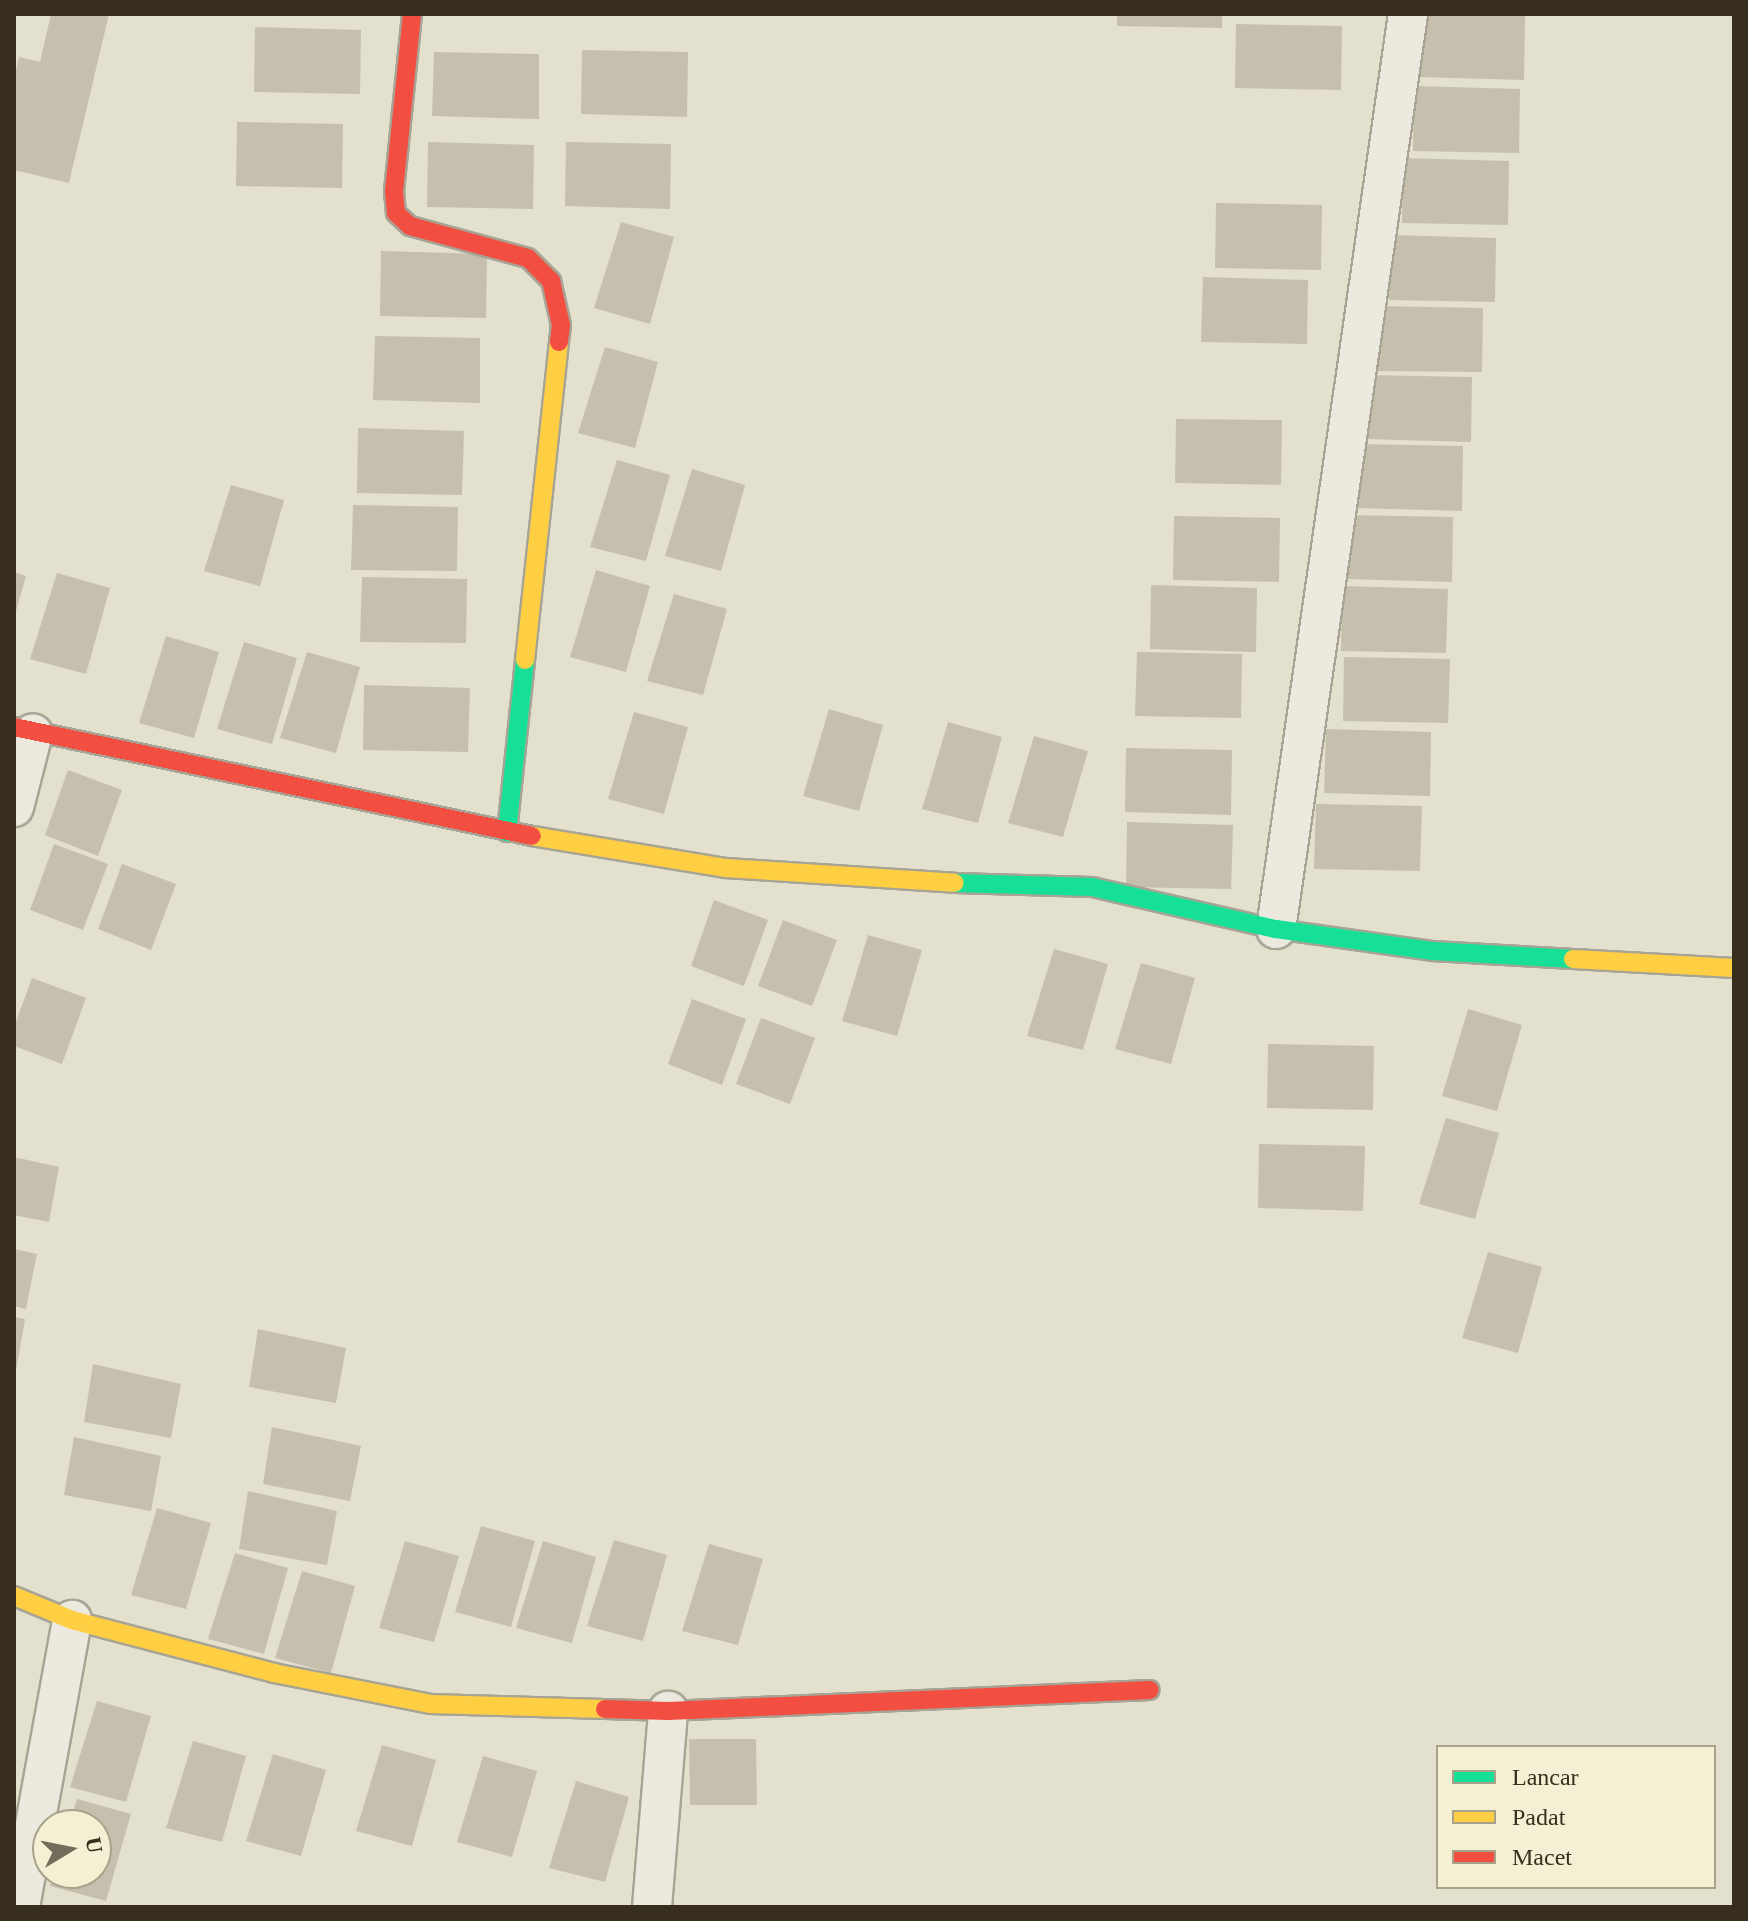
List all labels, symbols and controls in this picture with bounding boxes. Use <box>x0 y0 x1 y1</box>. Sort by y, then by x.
legend <box>1436 1745 1716 1889</box>
text: Lancar <box>1512 1764 1579 1790</box>
text: Padat <box>1512 1804 1565 1830</box>
north arrow <box>32 1809 112 1889</box>
text: U <box>80 1835 108 1855</box>
text: Macet <box>1512 1844 1572 1870</box>

